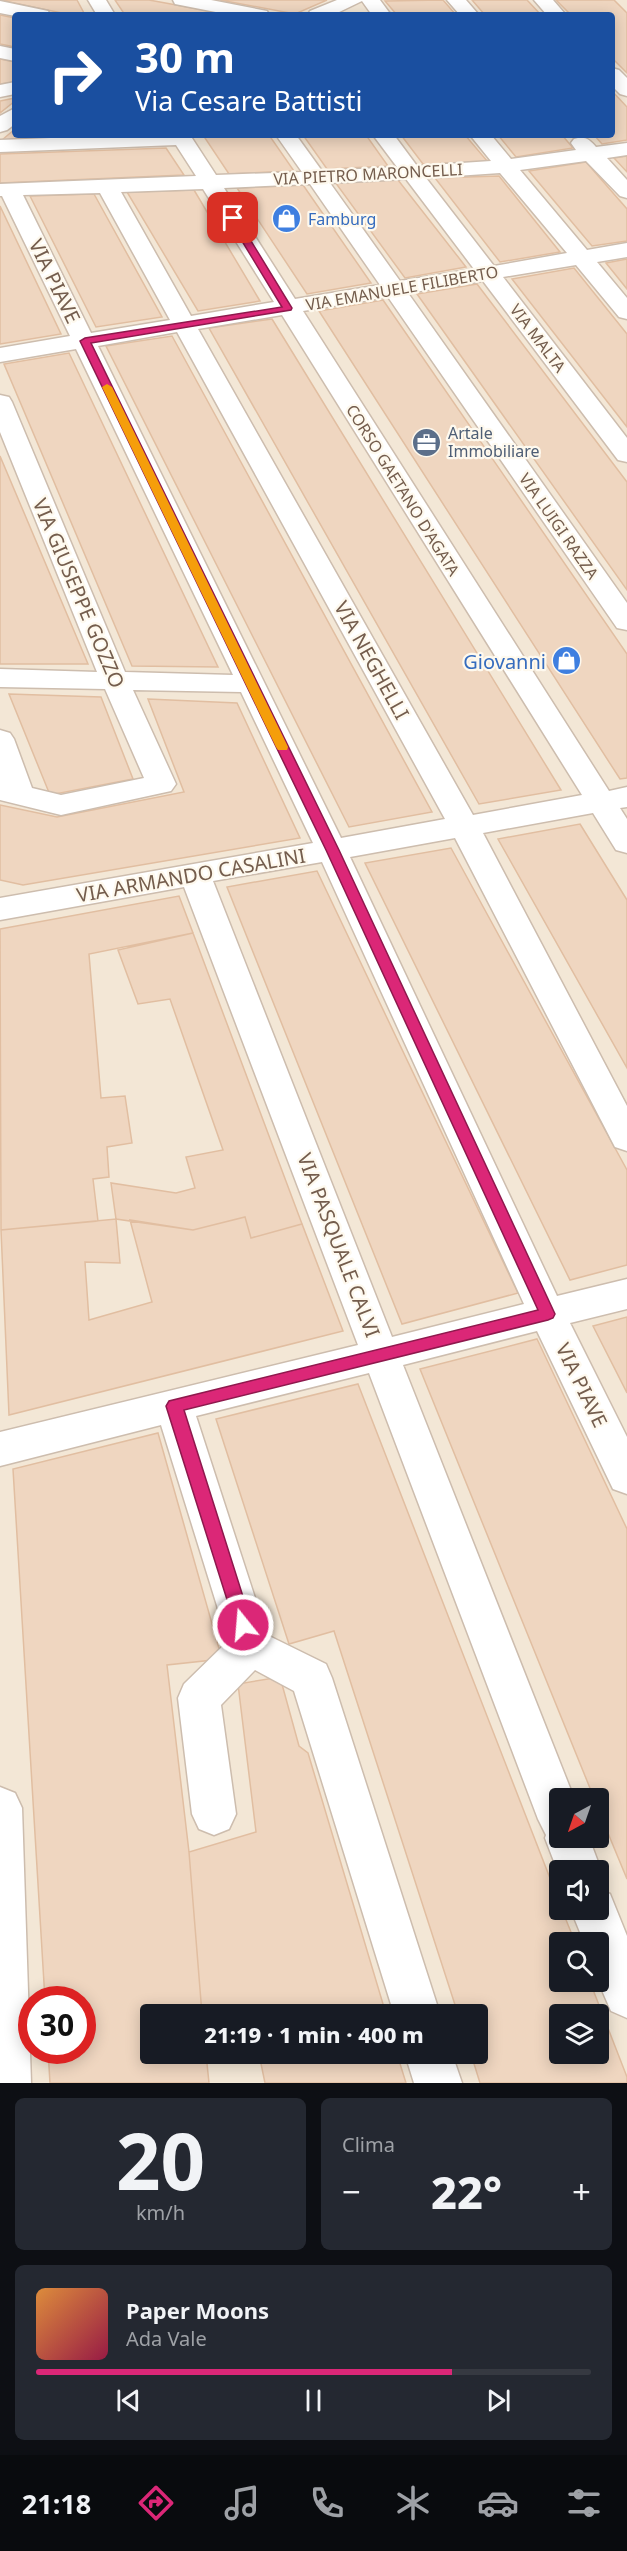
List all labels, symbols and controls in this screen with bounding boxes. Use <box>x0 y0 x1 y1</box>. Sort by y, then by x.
text: 30 m <box>135 28 235 85</box>
icon: right <box>36 36 114 114</box>
text: Via Cesare Battisti <box>135 82 362 119</box>
street label: VIA PIETRO MARONCELLI <box>273 158 463 190</box>
pin <box>207 192 258 243</box>
icon: arrive <box>216 201 249 234</box>
shop icon: Famburg <box>271 203 303 235</box>
place label: Famburg <box>308 208 376 230</box>
street label: VIA PIAVE <box>23 234 87 328</box>
street label: VIA EMANUELE FILIBERTO <box>304 260 500 316</box>
street label: VIA MALTA <box>505 299 571 377</box>
street label: CORSO GAETANO D'AGATA <box>341 400 465 580</box>
place label: Artale Immobiliare <box>448 422 540 462</box>
office icon: Artale Immobiliare <box>411 426 443 458</box>
street label: VIA LUIGI RAZZA <box>514 469 604 584</box>
street label: VIA GIUSEPPE GOZZO <box>27 494 131 692</box>
street label: VIA NEGHELLI <box>328 596 416 724</box>
shop icon: Giovanni <box>551 645 583 677</box>
place label: Giovanni <box>463 648 546 675</box>
street label: VIA ARMANDO CASALINI <box>74 842 308 908</box>
street label: VIA PASQUALE CALVI <box>291 1149 387 1341</box>
street label: VIA PIAVE <box>550 1338 614 1432</box>
position arrow <box>211 1593 275 1657</box>
north arrow <box>549 1788 609 1848</box>
map controls <box>549 1788 609 2064</box>
button: sound <box>549 1860 609 1920</box>
button: search <box>549 1932 609 1992</box>
speed limit sign: 30 <box>18 1986 96 2064</box>
button: layers <box>549 2004 609 2064</box>
text: 21:19 · 1 min · 400 m <box>204 2019 424 2049</box>
text: 20 <box>116 2107 205 2213</box>
text: Clima <box>342 2131 395 2158</box>
text: 22° <box>431 2161 502 2222</box>
text: − <box>342 2169 361 2214</box>
text: + <box>572 2169 591 2214</box>
text: km/h <box>136 2199 185 2226</box>
text: Paper Moons <box>126 2295 269 2325</box>
text: Ada Vale <box>126 2325 207 2352</box>
icon: previous <box>112 2384 145 2417</box>
icon: pause <box>297 2384 330 2417</box>
icon: next <box>482 2384 515 2417</box>
icon: directions <box>135 2482 177 2524</box>
icon: music <box>221 2482 263 2524</box>
icon: phone <box>306 2482 348 2524</box>
icon: climate <box>392 2482 434 2524</box>
icon: car <box>477 2482 519 2524</box>
icon: filters <box>563 2482 605 2524</box>
text: 21:18 <box>22 2485 91 2522</box>

